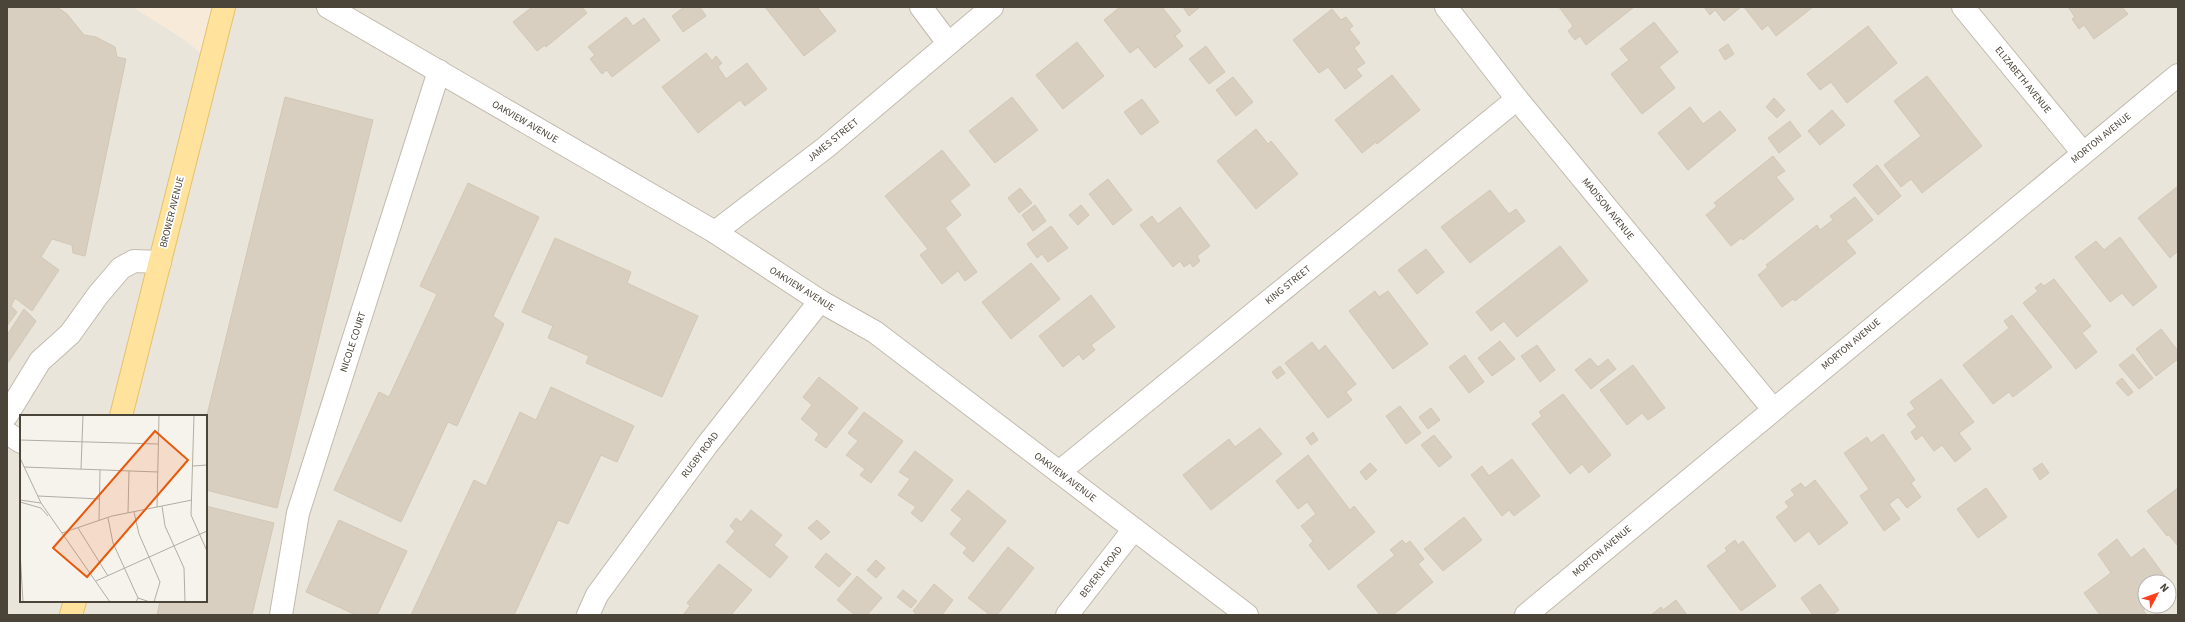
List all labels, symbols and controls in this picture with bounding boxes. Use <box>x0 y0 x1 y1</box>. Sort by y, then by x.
street label: ELIZABETH AVENUE <box>1992 44 2054 116</box>
street label: OAKVIEW AVENUE <box>489 97 561 147</box>
street label: MORTON AVENUE <box>2068 109 2134 167</box>
street label: JAMES STREET <box>804 115 862 165</box>
street label: BROWER AVENUE <box>156 175 188 249</box>
street label: MADISON AVENUE <box>1579 175 1637 243</box>
street label: KING STREET <box>1262 262 1314 308</box>
street label: OAKVIEW AVENUE <box>767 263 837 315</box>
street label: NICOLE COURT <box>337 309 370 374</box>
street label: MORTON AVENUE <box>1818 315 1884 373</box>
inset map <box>20 415 207 602</box>
street label: RUGBY ROAD <box>678 429 722 481</box>
street label: OAKVIEW AVENUE <box>1031 449 1099 505</box>
street label: MORTON AVENUE <box>1569 522 1635 580</box>
street label: BEVERLY ROAD <box>1076 543 1126 601</box>
north arrow <box>2137 574 2177 614</box>
text: N <box>2156 580 2172 595</box>

